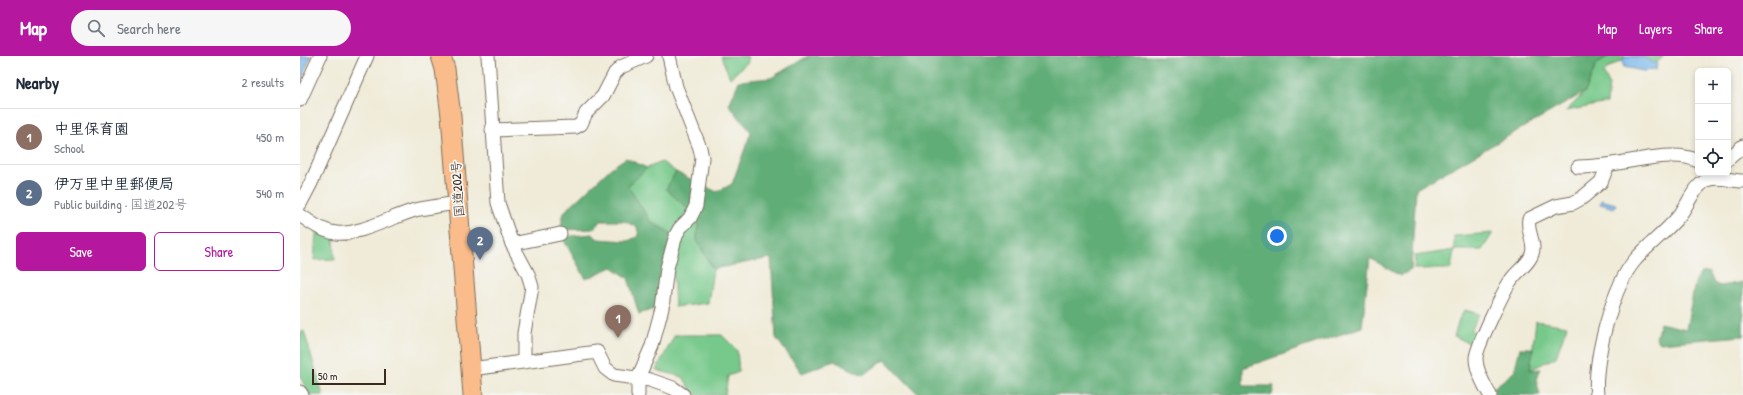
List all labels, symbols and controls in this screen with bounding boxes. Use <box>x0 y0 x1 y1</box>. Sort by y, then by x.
search box <box>71 10 351 46</box>
text: Map <box>20 15 47 41</box>
icon: search <box>85 17 107 39</box>
text: Search here <box>117 18 181 39</box>
text: Map <box>1597 19 1617 38</box>
text: Layers <box>1639 19 1672 38</box>
text: Share <box>1694 19 1723 38</box>
map controls <box>1695 68 1731 176</box>
button: + <box>1695 68 1731 104</box>
text: Nearby <box>16 71 59 94</box>
text: 2 results <box>242 73 284 91</box>
button: − <box>1695 104 1731 140</box>
text: 中里保育園 <box>54 118 129 139</box>
text: 1 <box>27 128 31 146</box>
text: 450 m <box>256 128 284 146</box>
text: School <box>54 139 84 157</box>
button: locate <box>1695 140 1731 176</box>
street label: 国道202号 <box>446 160 468 218</box>
text: 伊万里中里郵便局 <box>54 173 174 194</box>
text: 2 <box>26 184 32 202</box>
text: 540 m <box>256 184 284 202</box>
text: Public building · 国道202号 <box>54 195 187 213</box>
your location <box>1267 226 1287 246</box>
pin: 2 <box>467 227 493 260</box>
button: Save <box>16 232 146 271</box>
button: Share <box>154 232 284 271</box>
pin: 1 <box>605 305 631 338</box>
scale bar <box>312 367 386 386</box>
text: 50 m <box>318 369 338 383</box>

